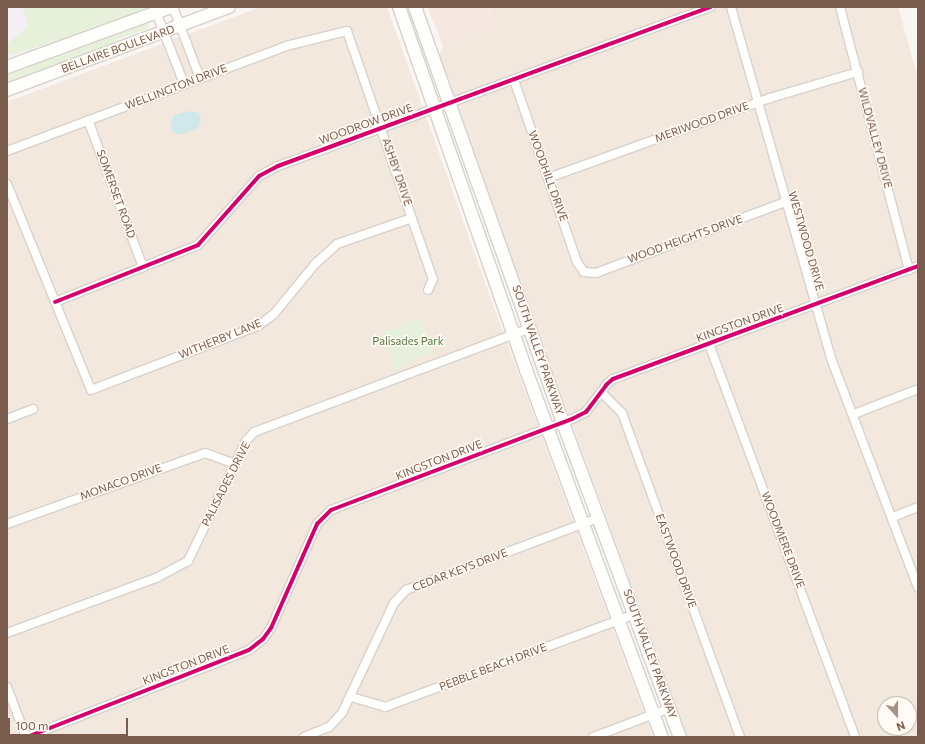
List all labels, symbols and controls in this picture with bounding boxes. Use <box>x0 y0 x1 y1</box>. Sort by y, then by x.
street label: BELLAIRE BOULEVARD <box>60 22 176 76</box>
street label: WELLINGTON DRIVE <box>123 61 229 113</box>
street label: WILDVALLEY DRIVE <box>855 86 895 190</box>
street label: MERIWOOD DRIVE <box>653 99 751 145</box>
street label: WOODROW DRIVE <box>317 101 415 147</box>
street label: WOODHILL DRIVE <box>525 129 571 223</box>
street label: ASHBY DRIVE <box>379 136 415 208</box>
street label: SOMERSET ROAD <box>94 148 138 240</box>
street label: WESTWOOD DRIVE <box>785 190 827 292</box>
street label: WOOD HEIGHTS DRIVE <box>626 212 744 266</box>
street label: SOUTH VALLEY PARKWAY <box>510 283 566 417</box>
street label: KINGSTON DRIVE <box>695 301 785 345</box>
street label: WITHERBY LANE <box>177 316 263 362</box>
park label: Palisades Park <box>372 334 444 348</box>
street label: KINGSTON DRIVE <box>394 437 484 483</box>
street label: PALISADES DRIVE <box>199 440 253 528</box>
street label: MONACO DRIVE <box>78 461 164 503</box>
street label: WOODMERE DRIVE <box>758 490 808 590</box>
street label: EASTWOOD DRIVE <box>653 512 699 610</box>
street label: CEDAR KEYS DRIVE <box>411 546 509 594</box>
street label: SOUTH VALLEY PARKWAY <box>620 588 680 720</box>
street label: PEBBLE BEACH DRIVE <box>437 640 549 694</box>
street label: KINGSTON DRIVE <box>141 642 231 688</box>
north arrow <box>877 696 917 736</box>
scale bar <box>10 710 130 736</box>
text: 100 m <box>15 718 49 732</box>
text: N <box>895 719 907 734</box>

